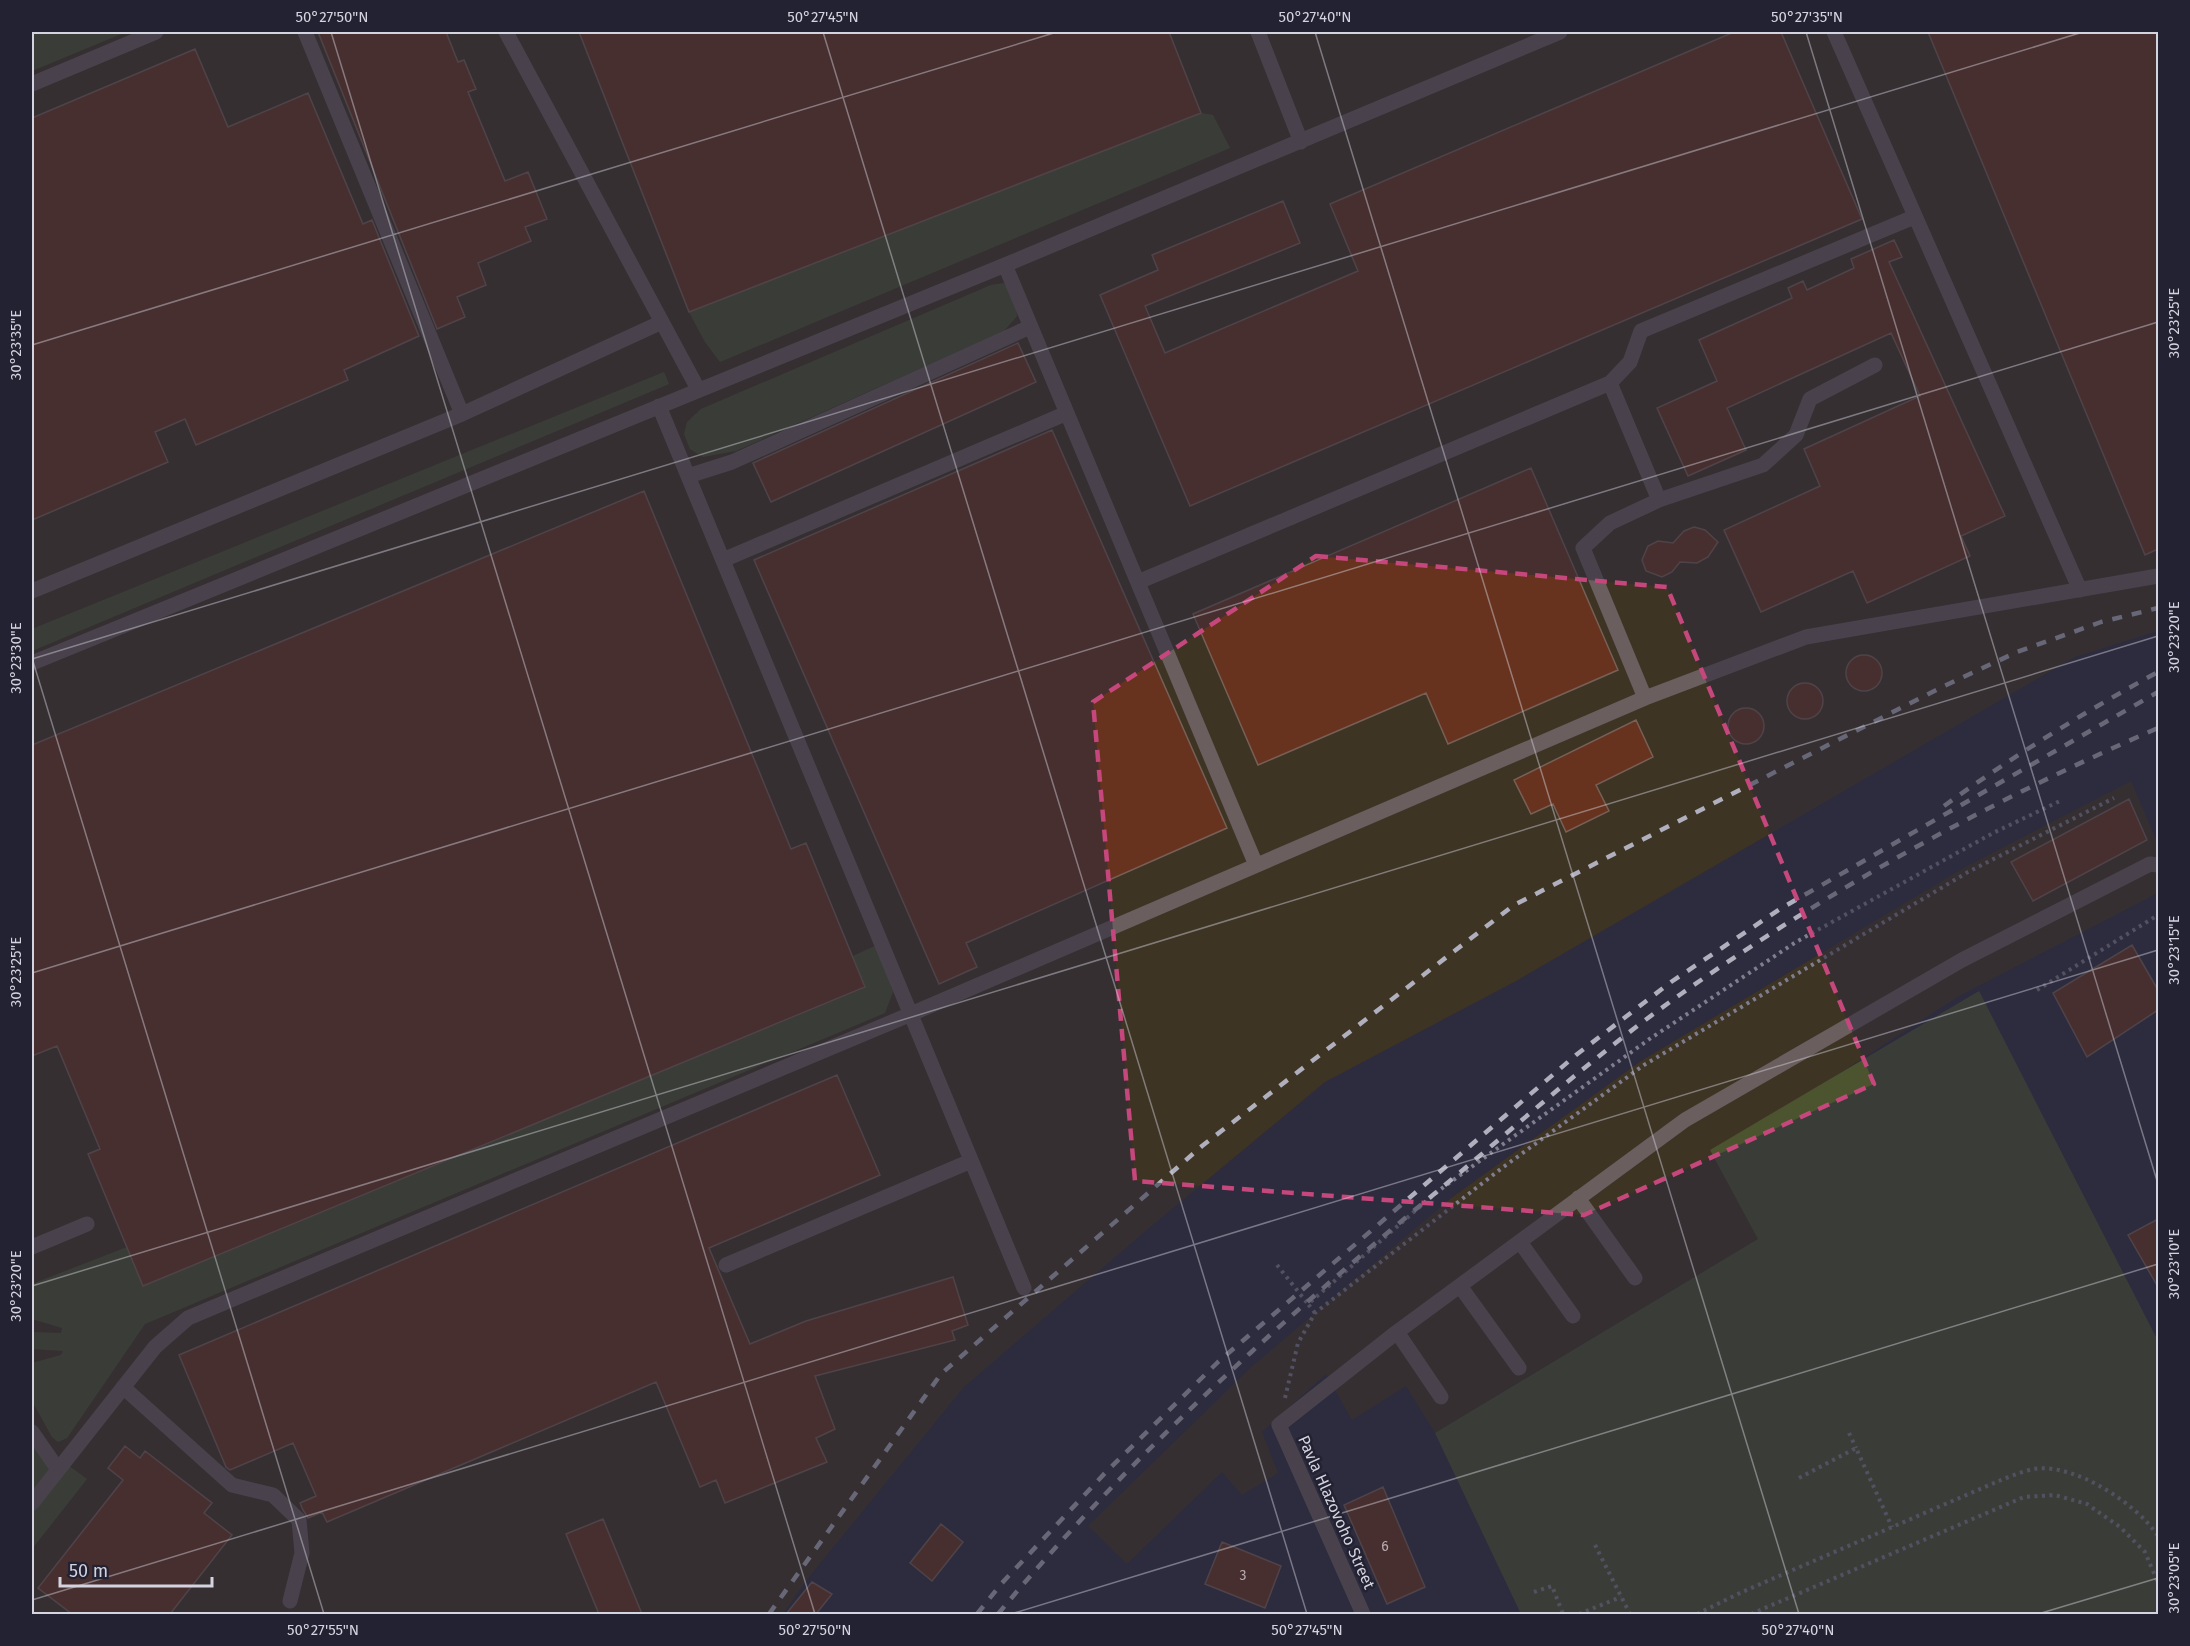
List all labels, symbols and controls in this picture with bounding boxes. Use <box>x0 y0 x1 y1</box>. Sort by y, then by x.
text: 50°27'50"N <box>295 8 369 26</box>
text: 50°27'45"N <box>787 8 859 26</box>
text: 50°27'40"N <box>1279 8 1351 26</box>
text: 50°27'35"N <box>1771 8 1843 26</box>
text: 30°23'25"E <box>2165 288 2183 358</box>
text: 30°23'35"E <box>7 310 25 380</box>
text: 30°23'20"E <box>2165 601 2183 673</box>
text: 30°23'30"E <box>7 622 25 694</box>
text: 30°23'15"E <box>2165 915 2183 985</box>
text: 30°23'25"E <box>7 937 25 1007</box>
text: 30°23'10"E <box>2165 1229 2183 1299</box>
text: 30°23'20"E <box>7 1250 25 1322</box>
street label: Pavla Hlazovoho Street <box>1294 1432 1379 1592</box>
house number: 6 <box>1381 1538 1389 1555</box>
text: 30°23'05"E <box>2165 1542 2183 1614</box>
scale bar <box>60 1550 212 1588</box>
text: 50 m <box>69 1560 108 1582</box>
house number: 3 <box>1240 1567 1247 1584</box>
text: 50°27'55"N <box>287 1621 359 1639</box>
text: 50°27'50"N <box>778 1621 852 1639</box>
text: 50°27'45"N <box>1271 1621 1343 1639</box>
text: 50°27'40"N <box>1762 1621 1834 1639</box>

